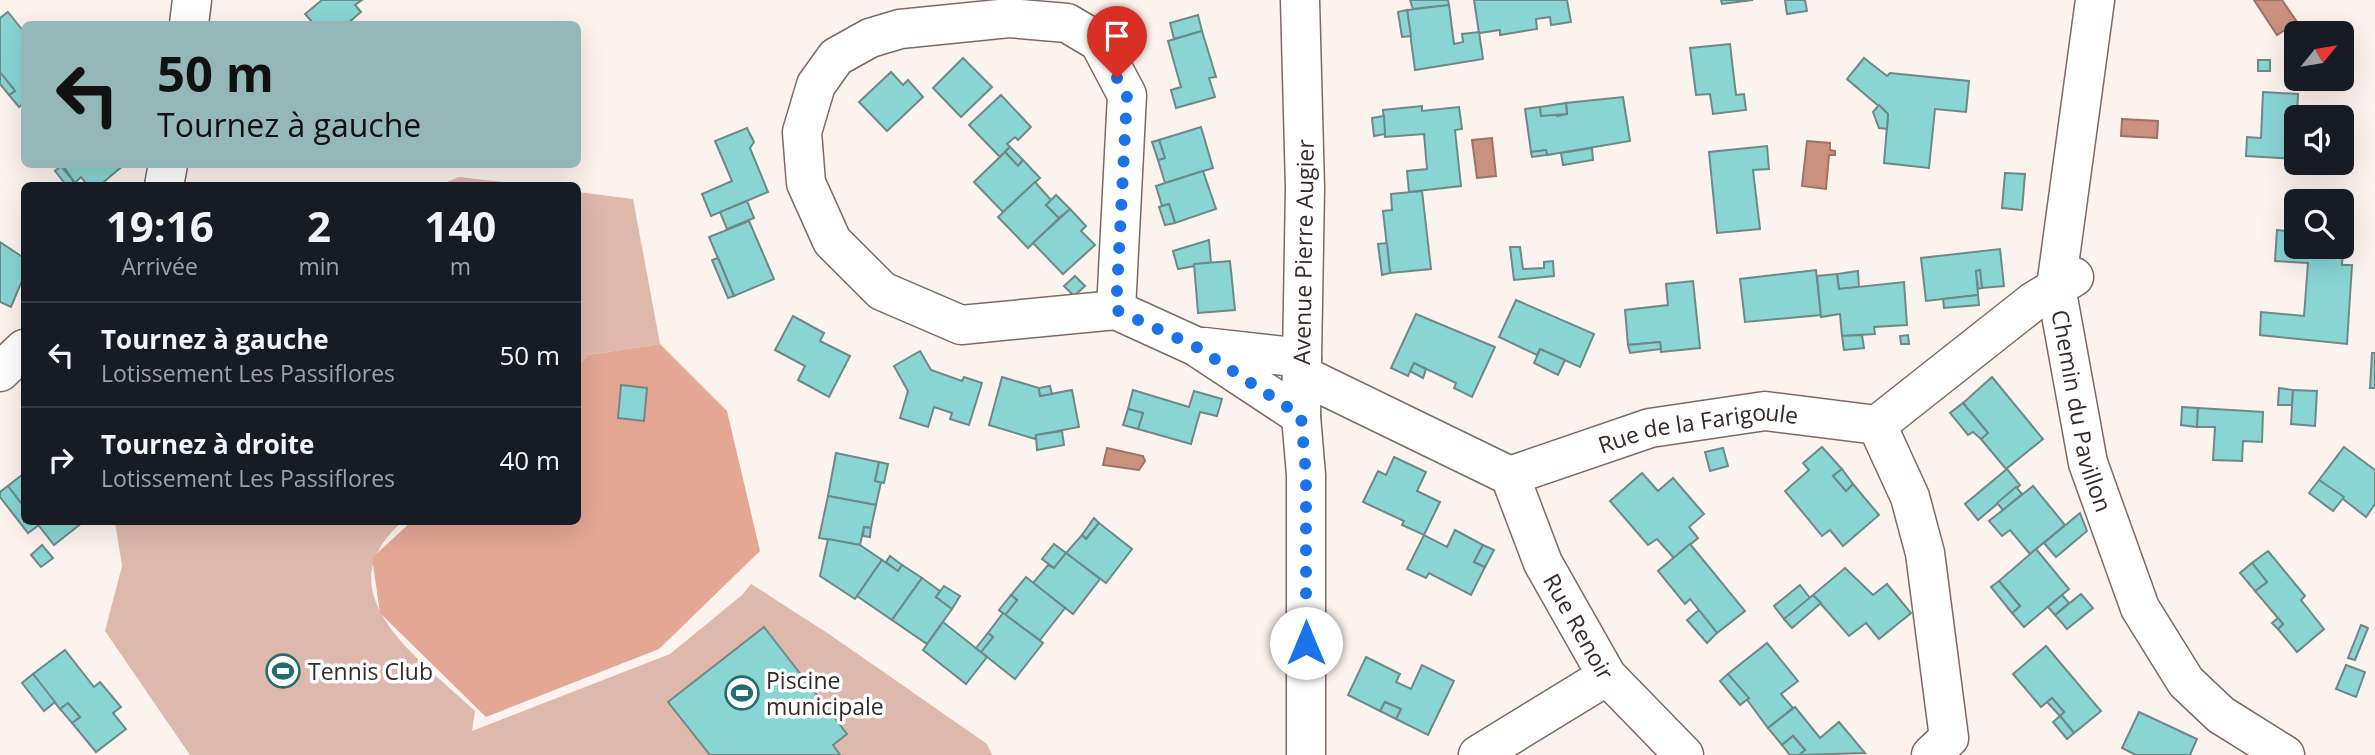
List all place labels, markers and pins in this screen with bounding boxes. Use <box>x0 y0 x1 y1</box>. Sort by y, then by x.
pin <box>1087 6 1147 78</box>
sports icon: Tennis Club <box>264 652 302 690</box>
place label: Tennis Club <box>308 655 433 687</box>
place label: Piscine municipale <box>766 664 884 722</box>
sports icon: Piscine municipale <box>723 674 761 712</box>

